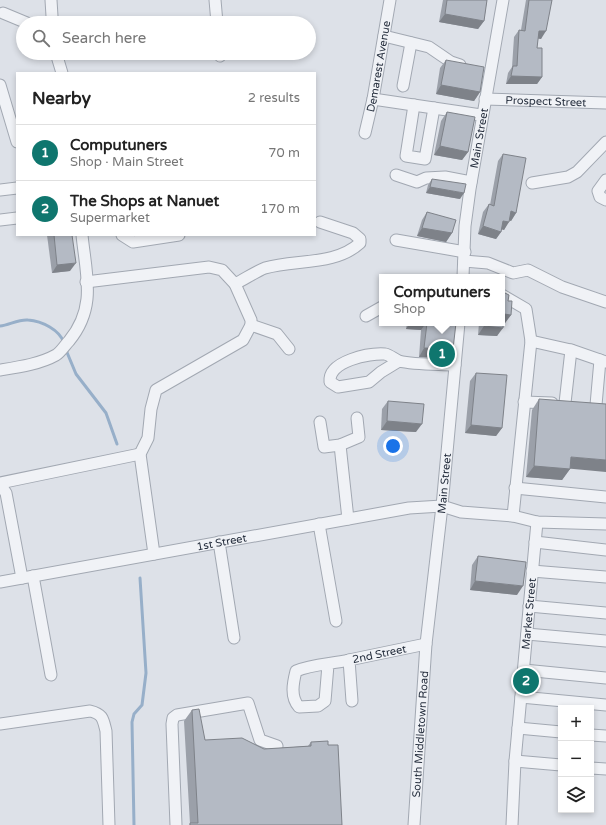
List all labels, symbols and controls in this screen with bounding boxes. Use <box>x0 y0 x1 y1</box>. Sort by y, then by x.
search box <box>16 16 316 60</box>
street label: Demarest Avenue <box>364 20 393 113</box>
icon: search <box>30 27 52 49</box>
text: Search here <box>62 29 146 47</box>
text: Nearby <box>32 88 91 109</box>
text: 2 results <box>248 90 300 106</box>
street label: Prospect Street <box>505 94 587 109</box>
street label: Main Street <box>468 107 491 169</box>
text: Computuners <box>70 136 167 154</box>
text: 1 <box>41 145 49 161</box>
text: 70 m <box>268 145 300 161</box>
text: Shop · Main Street <box>70 154 184 170</box>
text: The Shops at Nanuet <box>70 192 219 210</box>
text: 2 <box>41 201 49 217</box>
text: 170 m <box>260 201 300 217</box>
text: Supermarket <box>70 210 150 226</box>
popup <box>379 274 505 326</box>
text: Computuners <box>393 283 491 301</box>
text: Shop <box>393 301 425 317</box>
pin: 1 <box>429 339 455 369</box>
your location <box>383 436 403 456</box>
street label: Main Street <box>435 453 454 514</box>
street label: 1st Street <box>195 532 248 553</box>
street label: Market Street <box>519 577 539 650</box>
street label: 2nd Street <box>351 642 408 666</box>
pin: 2 <box>513 666 539 696</box>
street label: South Middletown Road <box>410 670 431 798</box>
map controls <box>558 705 594 813</box>
button: + <box>558 705 594 741</box>
button: − <box>558 741 594 777</box>
button: layers <box>558 777 594 813</box>

